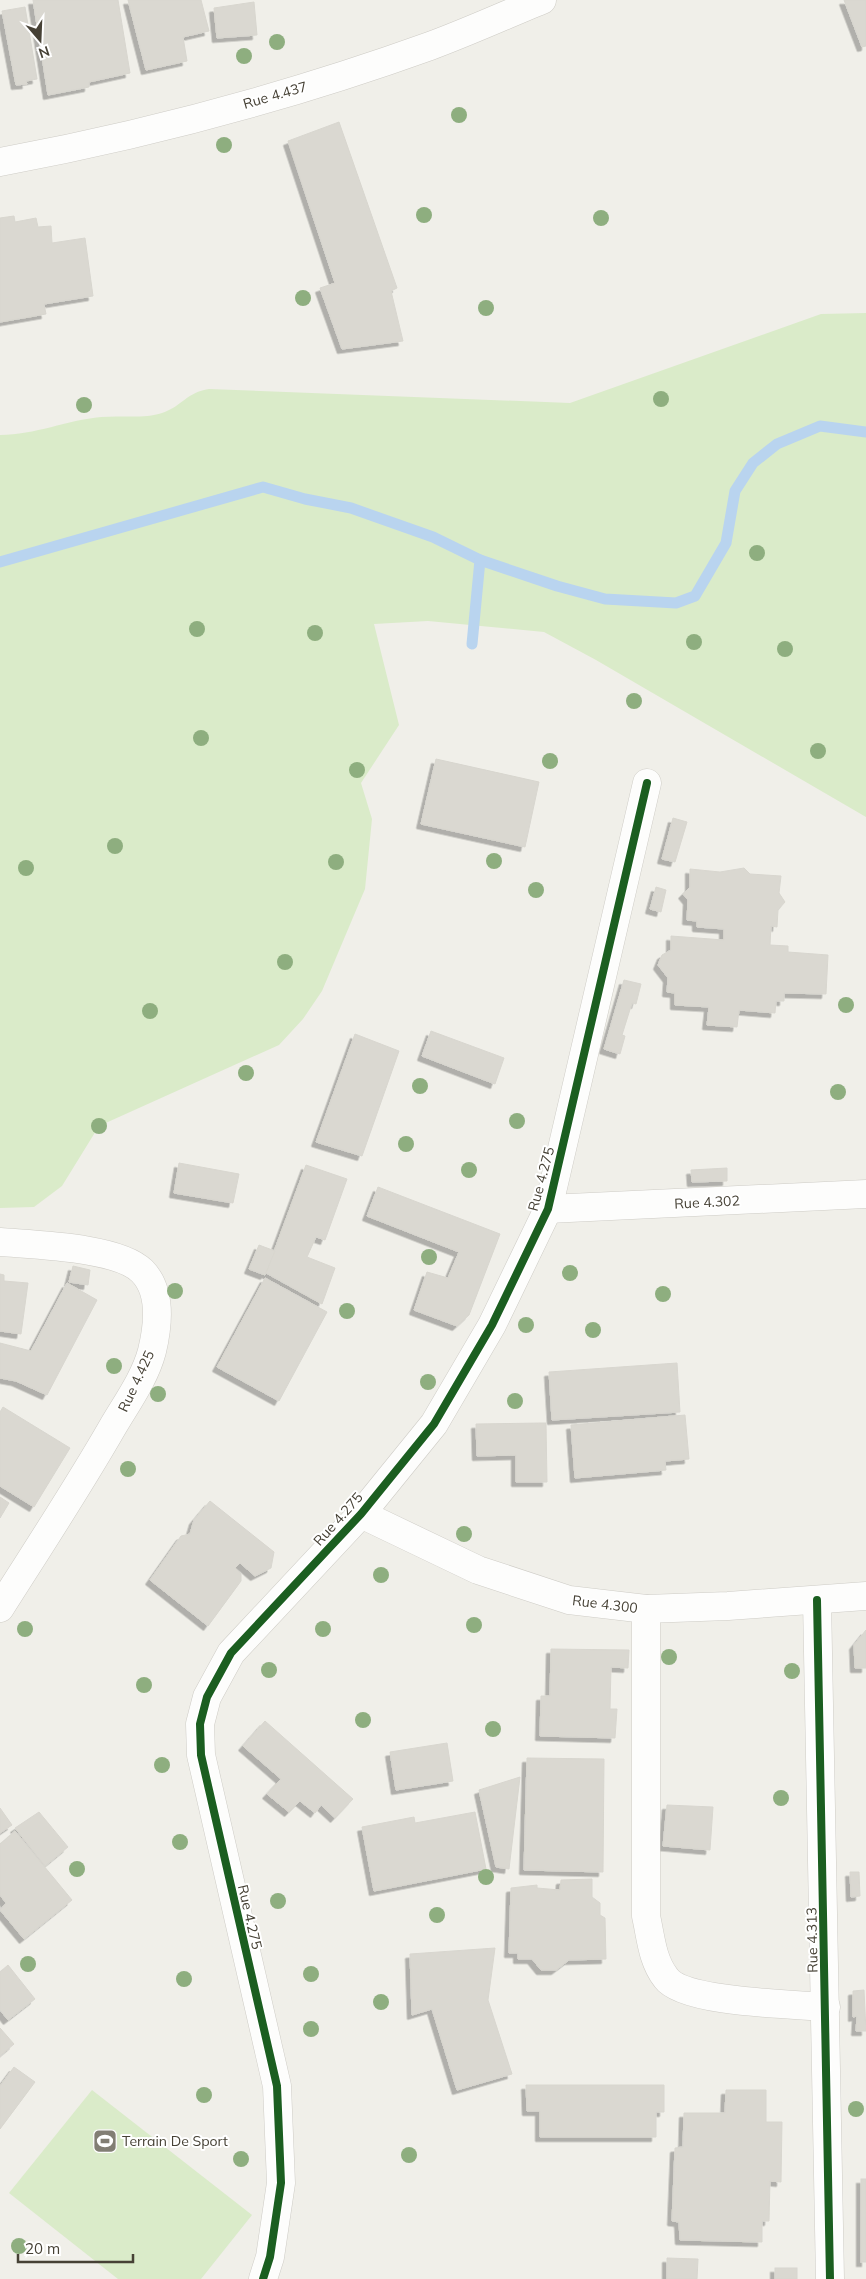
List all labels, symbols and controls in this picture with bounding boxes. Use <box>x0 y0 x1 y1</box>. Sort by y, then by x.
north arrow <box>15 15 65 65</box>
text: N <box>36 42 52 63</box>
street label: Rue 4.437 <box>241 77 309 113</box>
street label: Rue 4.275 <box>524 1145 558 1213</box>
street label: Rue 4.302 <box>674 1191 740 1213</box>
street label: Rue 4.425 <box>114 1347 158 1415</box>
street label: Rue 4.275 <box>309 1489 367 1549</box>
street label: Rue 4.300 <box>571 1591 639 1617</box>
street label: Rue 4.275 <box>234 1883 266 1951</box>
street label: Rue 4.313 <box>802 1907 822 1973</box>
sports icon: Terrain De Sport <box>92 2128 118 2154</box>
place label: Terrain De Sport <box>122 2132 228 2150</box>
scale bar <box>18 2232 132 2264</box>
text: 20 m <box>25 2239 60 2258</box>

